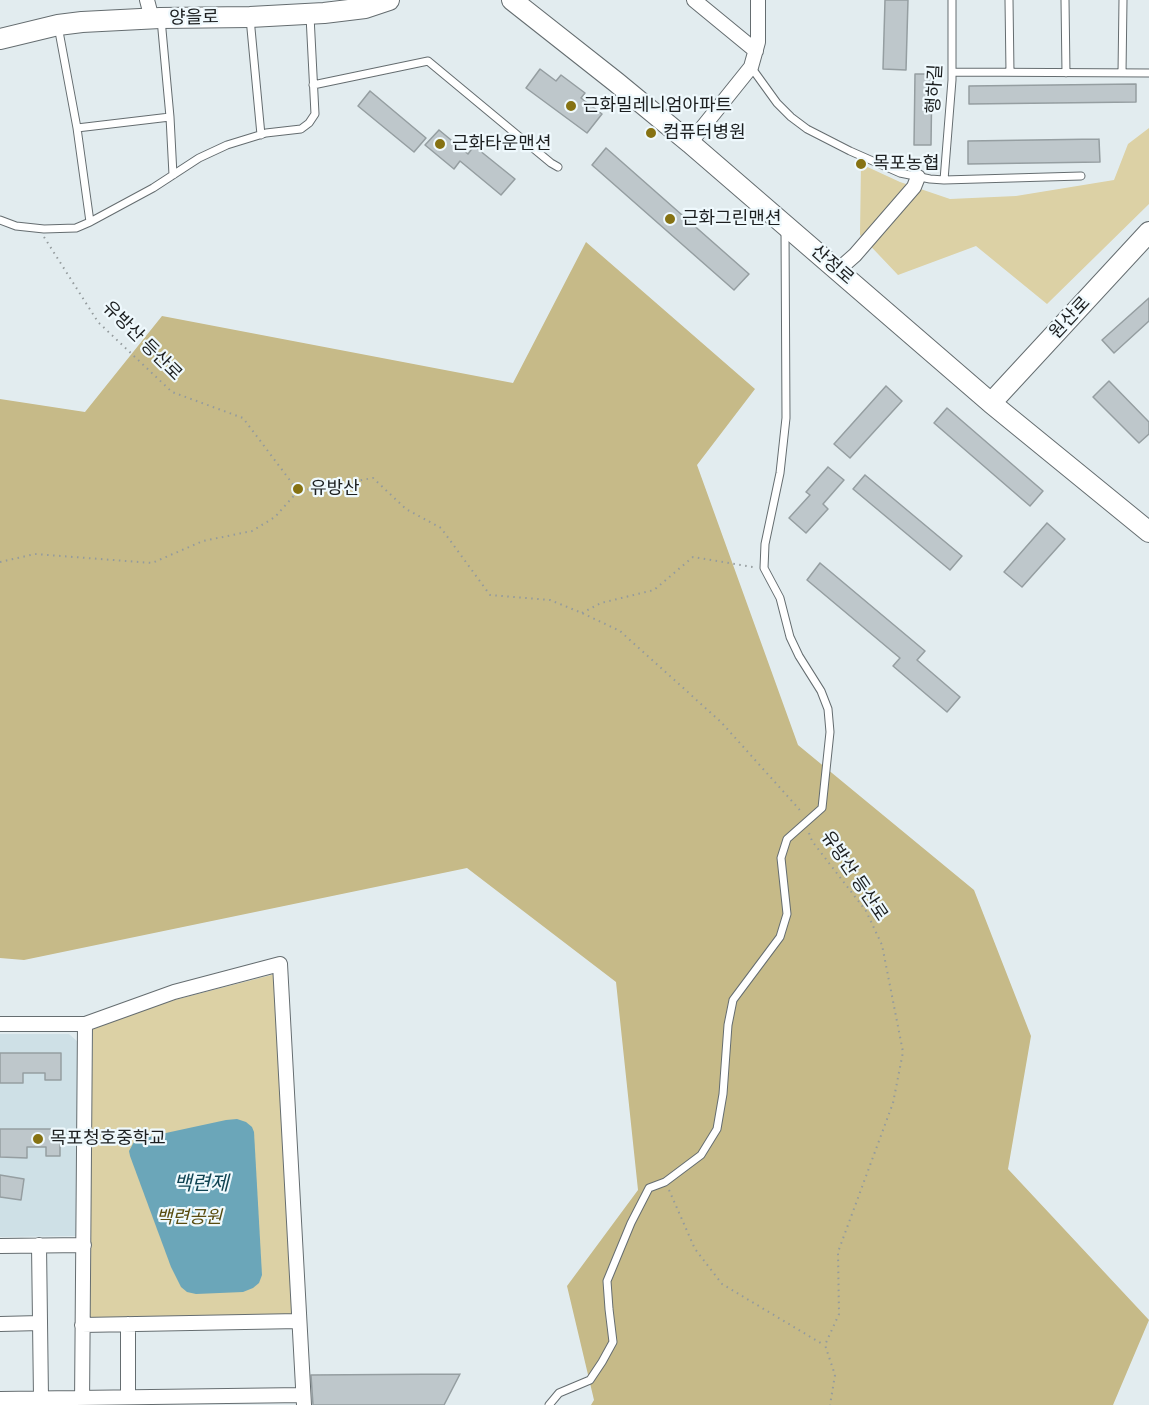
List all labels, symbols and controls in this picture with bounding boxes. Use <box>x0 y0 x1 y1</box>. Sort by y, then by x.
street label: 양을로 <box>169 7 219 29</box>
street label: 행하길 <box>923 64 947 114</box>
place label: 근화밀레니엄아파트 <box>583 95 732 117</box>
marker: 근화밀레니엄아파트 <box>564 99 578 113</box>
place label: 컴퓨터병원 <box>663 122 746 144</box>
marker: 컴퓨터병원 <box>644 126 658 140</box>
place label: 근화타운맨션 <box>452 133 551 155</box>
marker: 근화타운맨션 <box>433 137 447 151</box>
place label: 목포농협 <box>873 153 939 175</box>
marker: 목포농협 <box>854 157 868 171</box>
place label: 근화그린맨션 <box>682 208 781 230</box>
marker: 근화그린맨션 <box>663 212 677 226</box>
street label: 산정로 <box>806 241 858 289</box>
street label: 원산로 <box>1045 292 1095 344</box>
street label: 유방산 등산로 <box>98 297 186 385</box>
place label: 유방산 <box>310 478 360 500</box>
marker: 유방산 <box>291 482 305 496</box>
street label: 유방산 등산로 <box>816 827 892 925</box>
place label: 목포청호중학교 <box>50 1128 166 1150</box>
marker: 목포청호중학교 <box>31 1132 45 1146</box>
water label: 백련제 <box>173 1172 229 1196</box>
park label: 백련공원 <box>156 1207 222 1229</box>

